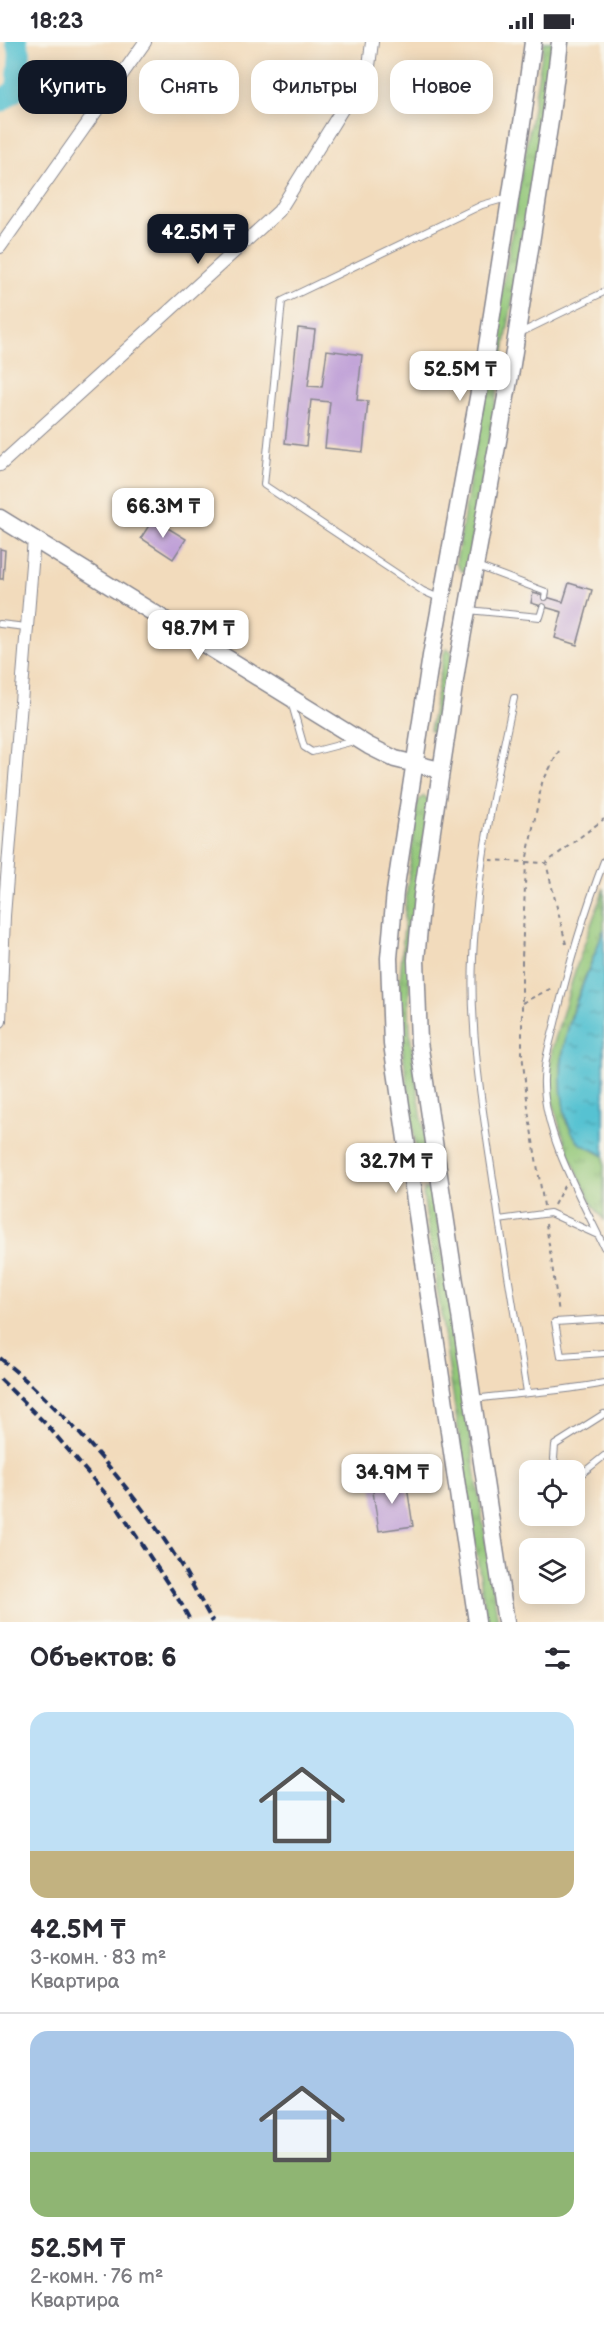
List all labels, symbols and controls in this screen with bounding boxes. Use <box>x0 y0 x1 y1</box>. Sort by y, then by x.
text: 18:23 <box>30 8 83 35</box>
chip: Купить <box>18 60 127 114</box>
chip: Снять <box>139 60 239 114</box>
chip: Фильтры <box>251 60 378 114</box>
chip: Новое <box>390 60 493 114</box>
pin: 42.5M ₸ <box>143 214 253 265</box>
text: 42.5M ₸ <box>161 221 235 245</box>
pin: 52.5M ₸ <box>405 351 515 402</box>
text: 52.5M ₸ <box>423 358 497 382</box>
pin: 66.3M ₸ <box>108 488 218 539</box>
text: 66.3M ₸ <box>126 495 200 519</box>
pin: 98.7M ₸ <box>143 610 253 661</box>
text: 98.7M ₸ <box>162 617 234 641</box>
pin: 32.7M ₸ <box>341 1143 451 1194</box>
text: 32.7M ₸ <box>360 1150 432 1174</box>
pin: 34.9M ₸ <box>337 1454 447 1505</box>
map controls <box>519 1460 585 1604</box>
button: locate <box>519 1460 585 1526</box>
text: 34.9M ₸ <box>355 1461 429 1485</box>
button: layers <box>519 1538 585 1604</box>
icon: filters <box>541 1642 574 1675</box>
text: Объектов: 6 <box>30 1643 177 1674</box>
icon: home <box>248 1751 356 1859</box>
text: 42.5M ₸ <box>30 1915 125 1946</box>
text: 3-комн. · 83 m² <box>30 1946 166 1970</box>
text: Квартира <box>30 1970 120 1994</box>
icon: home <box>248 2070 356 2178</box>
text: 52.5M ₸ <box>30 2234 125 2265</box>
text: 2-комн. · 76 m² <box>30 2265 163 2289</box>
text: Квартира <box>30 2289 120 2313</box>

